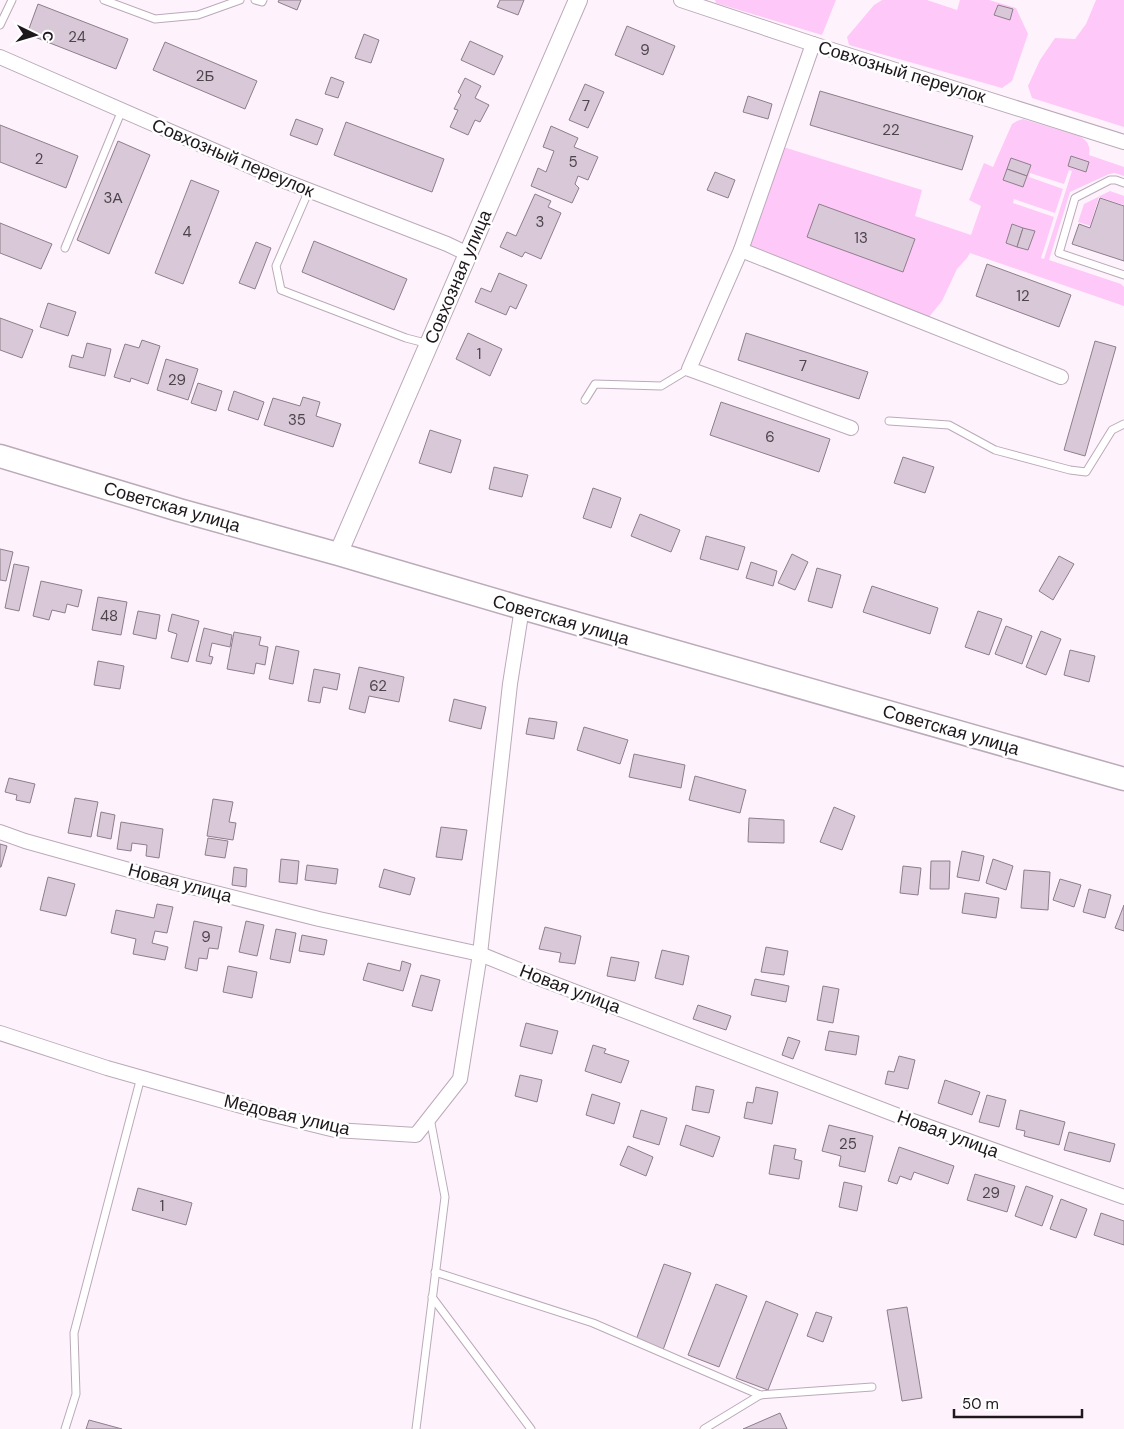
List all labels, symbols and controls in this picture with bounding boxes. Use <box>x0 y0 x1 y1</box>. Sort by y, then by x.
north arrow <box>10 10 60 60</box>
house number: 24 <box>68 27 86 47</box>
text: С <box>39 30 57 42</box>
street label: Совхозный переулок <box>815 35 989 109</box>
house number: 9 <box>640 40 650 60</box>
house number: 2Б <box>196 66 214 86</box>
house number: 7 <box>582 96 590 116</box>
street label: Совхозный переулок <box>148 113 318 203</box>
house number: 22 <box>882 120 900 140</box>
house number: 2 <box>35 149 43 169</box>
house number: 5 <box>568 152 578 172</box>
house number: 3А <box>104 188 122 208</box>
street label: Совхозная улица <box>419 205 497 348</box>
house number: 3 <box>536 212 544 232</box>
house number: 4 <box>182 222 192 242</box>
house number: 13 <box>854 228 868 248</box>
house number: 12 <box>1016 286 1030 306</box>
house number: 1 <box>477 344 481 364</box>
house number: 7 <box>799 356 807 376</box>
house number: 29 <box>168 370 186 390</box>
house number: 35 <box>288 410 306 430</box>
house number: 6 <box>765 427 775 447</box>
street label: Советская улица <box>101 476 244 538</box>
street label: Советская улица <box>490 589 633 651</box>
house number: 48 <box>100 606 118 626</box>
house number: 62 <box>369 676 387 696</box>
street label: Советская улица <box>880 699 1023 761</box>
street label: Новая улица <box>126 858 235 909</box>
house number: 9 <box>201 927 211 947</box>
street label: Новая улица <box>516 959 625 1020</box>
street label: Медовая улица <box>222 1089 353 1141</box>
street label: Новая улица <box>894 1105 1003 1164</box>
house number: 25 <box>839 1134 857 1154</box>
house number: 29 <box>982 1183 1000 1203</box>
house number: 1 <box>160 1196 164 1216</box>
scale bar <box>954 1386 1082 1418</box>
text: 50 m <box>962 1394 999 1414</box>

